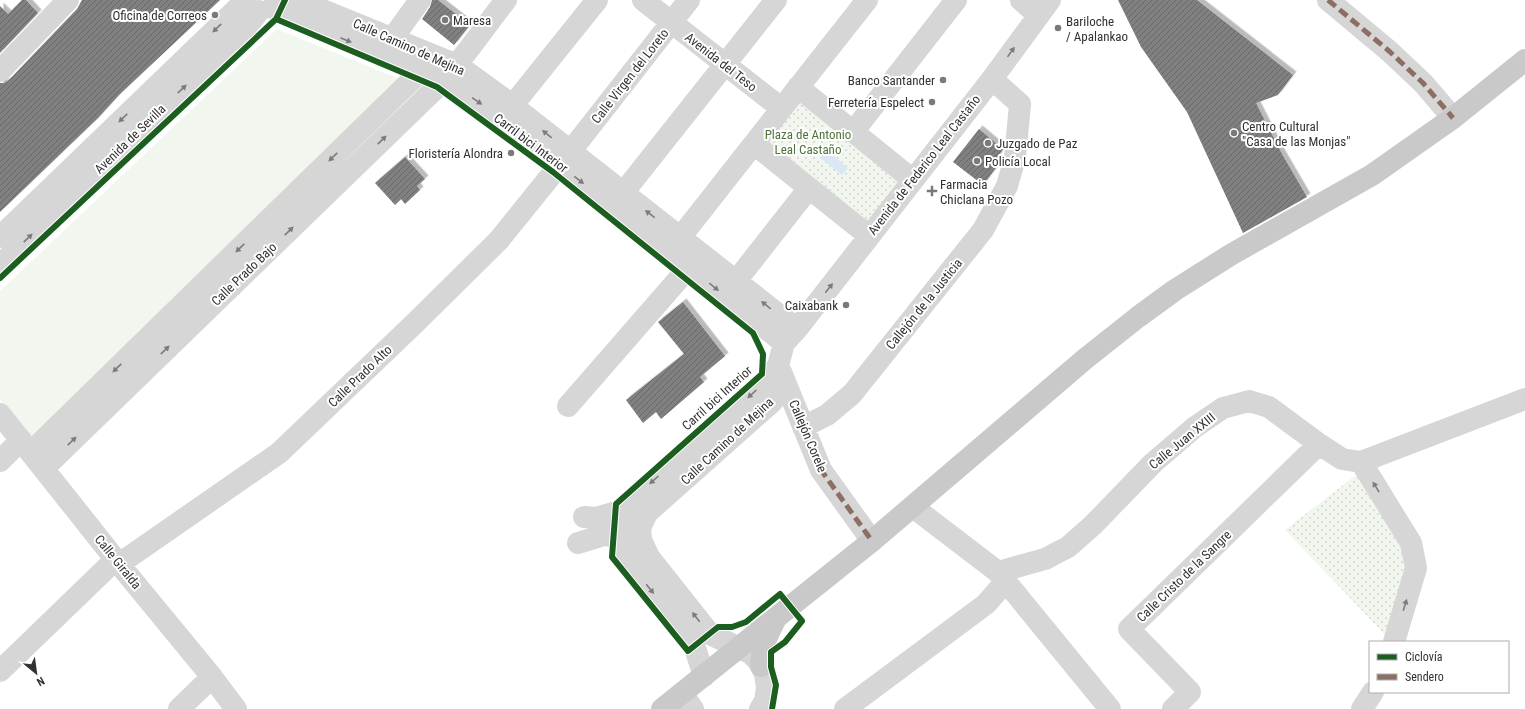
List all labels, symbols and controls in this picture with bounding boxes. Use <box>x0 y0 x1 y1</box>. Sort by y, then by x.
place label: Oficina de Correos <box>113 8 207 23</box>
marker: Oficina de Correos <box>210 10 220 20</box>
place label: Maresa <box>453 13 491 28</box>
place label: Bariloche / Apalankao <box>1066 14 1128 44</box>
marker: Maresa <box>440 15 450 25</box>
street label: Calle Camino de Mejina <box>351 16 467 78</box>
one-way arrow <box>212 23 222 33</box>
marker: Bariloche / Apalankao <box>1053 23 1063 33</box>
street label: Calle Virgen del Loreto <box>588 26 672 126</box>
street label: Avenida del Teso <box>682 29 760 95</box>
one-way arrow <box>341 37 353 43</box>
one-way arrow <box>1007 46 1016 57</box>
place label: Banco Santander <box>848 73 935 88</box>
marker: Banco Santander <box>938 75 948 85</box>
one-way arrow <box>177 84 187 94</box>
street label: Avenida de Federico Leal Castaño <box>865 92 983 238</box>
place label: Ferretería Espelect <box>828 95 924 110</box>
one-way arrow <box>471 97 482 105</box>
marker: Ferretería Espelect <box>927 97 937 107</box>
street label: Avenida de Sevilla <box>91 101 169 177</box>
street label: Carril bici Interior <box>491 110 571 176</box>
one-way arrow <box>118 113 128 123</box>
place label: Centro Cultural "Casa de las Monjas" <box>1242 119 1350 149</box>
park label: Plaza de Antonio Leal Castaño <box>765 127 851 157</box>
marker: Centro Cultural "Casa de las Monjas" <box>1229 128 1239 138</box>
one-way arrow <box>542 130 553 139</box>
one-way arrow <box>377 135 387 145</box>
place label: Juzgado de Paz <box>996 136 1078 151</box>
marker: Juzgado de Paz <box>983 138 993 148</box>
place label: Floristería Alondra <box>409 146 503 161</box>
marker: Floristería Alondra <box>506 148 516 158</box>
one-way arrow <box>328 152 338 162</box>
place label: Policía Local <box>985 154 1051 169</box>
marker: Policía Local <box>972 156 982 166</box>
one-way arrow <box>574 176 585 185</box>
place label: Farmacia Chiclana Pozo <box>940 177 1013 207</box>
marker: Farmacia Chiclana Pozo <box>927 186 937 196</box>
one-way arrow <box>644 210 655 218</box>
one-way arrow <box>284 226 294 235</box>
one-way arrow <box>23 233 33 242</box>
street label: Calle Prado Bajo <box>208 239 280 309</box>
one-way arrow <box>235 243 245 253</box>
street label: Callejón de la Justicia <box>883 256 965 352</box>
one-way arrow <box>709 282 720 291</box>
one-way arrow <box>825 282 833 293</box>
place label: Caixabank <box>785 298 838 313</box>
marker: Caixabank <box>841 300 851 310</box>
one-way arrow <box>761 301 772 310</box>
street label: Calle Prado Alto <box>325 342 395 410</box>
one-way arrow <box>160 345 170 355</box>
one-way arrow <box>112 363 122 373</box>
street label: Carril bici Interior <box>679 363 755 433</box>
one-way arrow <box>747 389 756 398</box>
street label: Calle Camino de Mejina <box>678 394 776 488</box>
street label: Callejón Corele <box>786 397 830 475</box>
street label: Calle Juan XXIII <box>1146 410 1218 472</box>
one-way arrow <box>67 436 77 446</box>
one-way arrow <box>649 476 660 485</box>
one-way arrow <box>1372 481 1379 493</box>
street label: Calle Cristo de la Sangre <box>1134 527 1234 625</box>
street label: Calle Giralda <box>92 532 144 592</box>
one-way arrow <box>645 584 654 595</box>
one-way arrow <box>1402 598 1408 610</box>
one-way arrow <box>692 611 701 622</box>
legend <box>1369 641 1509 693</box>
text: Ciclovía <box>1405 650 1443 664</box>
north arrow <box>16 653 56 693</box>
text: Sendero <box>1405 670 1444 684</box>
text: N <box>34 674 47 689</box>

